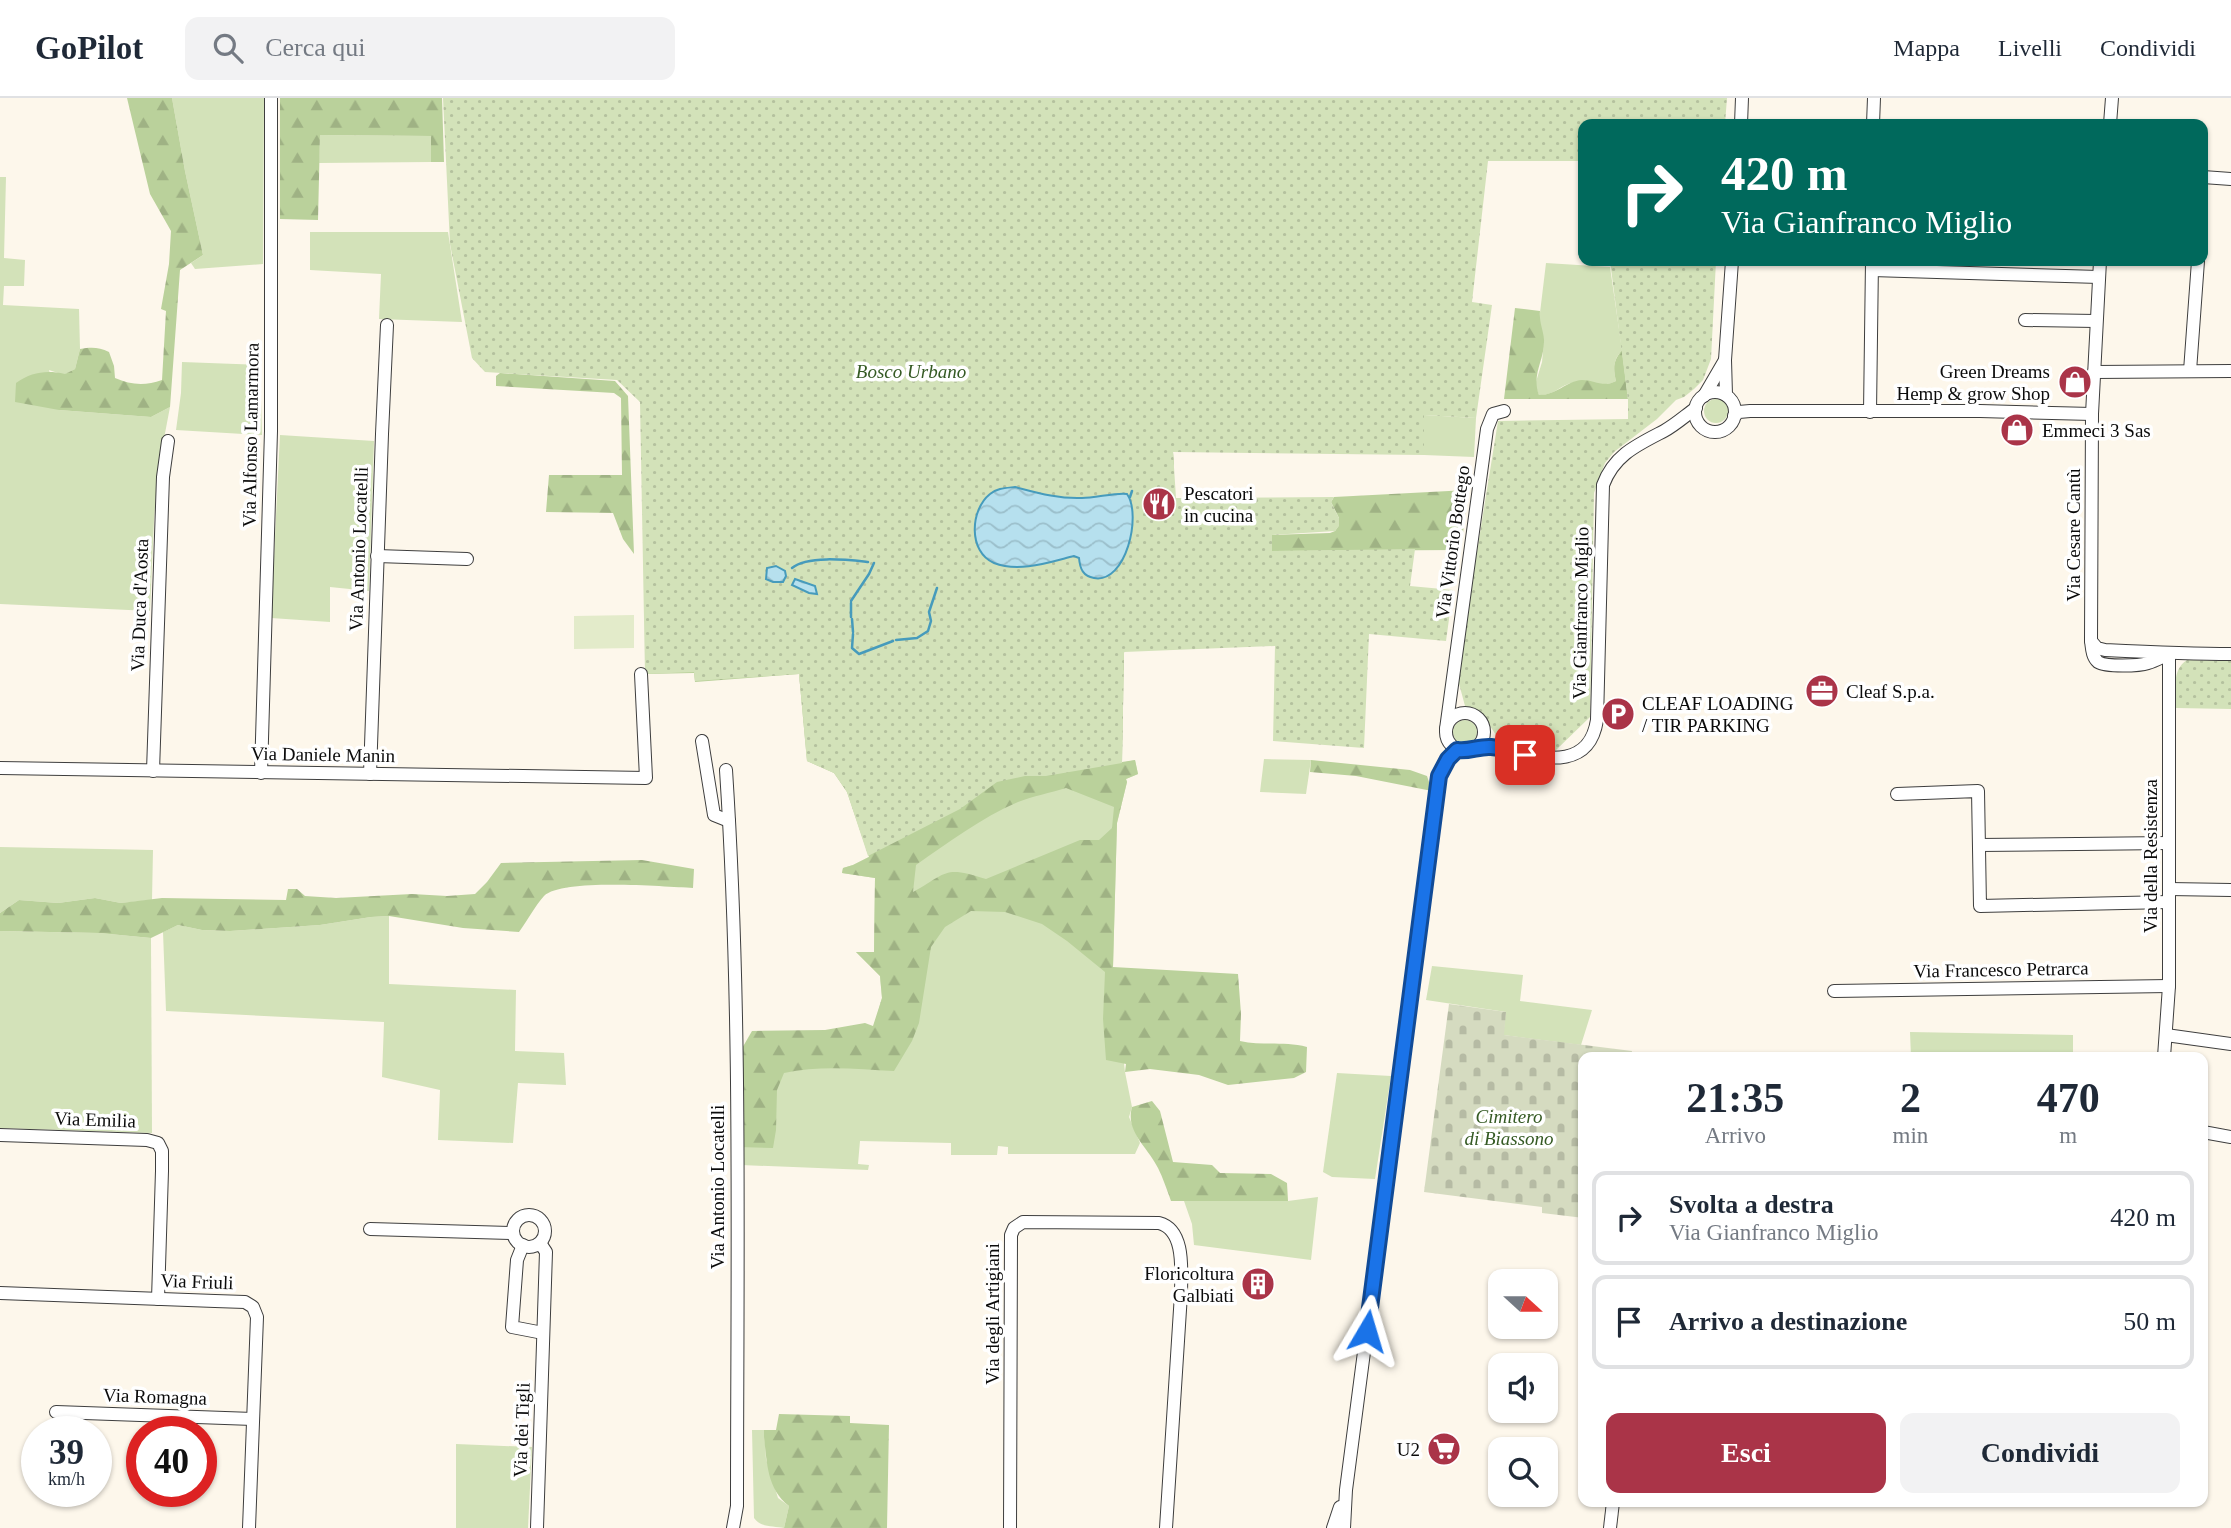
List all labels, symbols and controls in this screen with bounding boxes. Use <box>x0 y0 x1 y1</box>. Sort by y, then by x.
search box <box>185 17 675 80</box>
icon: search <box>209 29 247 67</box>
text: GoPilot <box>35 30 143 66</box>
text: Cerca qui <box>265 33 366 62</box>
text: Mappa <box>1893 35 1960 61</box>
text: Livelli <box>1998 35 2062 61</box>
text: Condividi <box>2100 35 2196 61</box>
text: 420 m <box>1721 146 1848 201</box>
icon: right <box>1606 147 1697 238</box>
text: Via Gianfranco Miglio <box>1721 204 2012 240</box>
street label: Via Alfonso Lamarmora <box>238 342 263 527</box>
park label: Bosco Urbano <box>856 361 966 382</box>
place label: Green Dreams Hemp & grow Shop <box>1896 361 2050 404</box>
shop icon: Green Dreams Hemp & grow Shop <box>2056 363 2094 401</box>
shop icon: Emmeci 3 Sas <box>1998 411 2036 449</box>
place label: Emmeci 3 Sas <box>2042 420 2151 441</box>
street label: Via Vittorio Bottego <box>1431 464 1474 620</box>
street label: Via Antonio Locatelli <box>345 466 372 632</box>
street label: Via Cesare Cantù <box>2063 468 2084 601</box>
place label: Pescatori in cucina <box>1184 483 1254 526</box>
restaurant icon: Pescatori in cucina <box>1140 485 1178 523</box>
street label: Via Gianfranco Miglio <box>1568 526 1593 700</box>
street label: Via Duca d'Aosta <box>127 538 152 672</box>
office icon: Cleaf S.p.a. <box>1803 672 1841 710</box>
place label: Cleaf S.p.a. <box>1846 681 1935 702</box>
place label: CLEAF LOADING / TIR PARKING <box>1642 693 1794 736</box>
parking icon: CLEAF LOADING / TIR PARKING <box>1599 695 1637 733</box>
pin <box>1495 725 1555 785</box>
icon: arrive <box>1506 736 1544 774</box>
street label: Via Daniele Manin <box>251 743 396 766</box>
street label: Via della Resistenza <box>2140 778 2161 933</box>
street label: Via Francesco Petrarca <box>1913 957 2089 982</box>
text: 21:35 <box>1686 1075 1784 1121</box>
text: 2 <box>1900 1075 1921 1121</box>
text: 470 <box>2037 1075 2100 1121</box>
street label: Via Antonio Locatelli <box>707 1105 728 1269</box>
park label: Cimitero di Biassono <box>1464 1106 1554 1149</box>
street label: Via Emilia <box>54 1108 137 1131</box>
text: Arrivo <box>1705 1123 1766 1148</box>
text: min <box>1893 1123 1928 1148</box>
text: m <box>2059 1123 2077 1148</box>
text: Svolta a destra <box>1669 1190 1834 1219</box>
icon: right <box>1610 1199 1648 1237</box>
text: 420 m <box>2110 1203 2176 1232</box>
text: Via Gianfranco Miglio <box>1669 1220 1878 1245</box>
street label: Via degli Artigiani <box>982 1243 1003 1385</box>
place label: Floricoltura Galbiati <box>1144 1263 1235 1306</box>
building icon: Floricoltura Galbiati <box>1239 1265 1277 1303</box>
north arrow <box>1488 1269 1558 1339</box>
map controls <box>1488 1269 1558 1507</box>
street label: Via Friuli <box>160 1270 234 1293</box>
position arrow <box>1330 1294 1404 1368</box>
icon: arrive <box>1610 1303 1648 1341</box>
text: Arrivo a destinazione <box>1669 1307 1907 1336</box>
text: 50 m <box>2123 1307 2176 1336</box>
button: sound <box>1488 1353 1558 1423</box>
street label: Via dei Tigli <box>509 1382 534 1478</box>
street label: Via Romagna <box>103 1384 208 1409</box>
button: Esci <box>1606 1413 1886 1493</box>
button: Condividi <box>1900 1413 2180 1493</box>
speed limit sign: 40 <box>126 1416 217 1507</box>
supermarket icon: U2 <box>1425 1430 1463 1468</box>
text: 39 <box>49 1433 84 1472</box>
button: search <box>1488 1437 1558 1507</box>
place label: U2 <box>1397 1439 1420 1460</box>
text: km/h <box>48 1469 85 1489</box>

